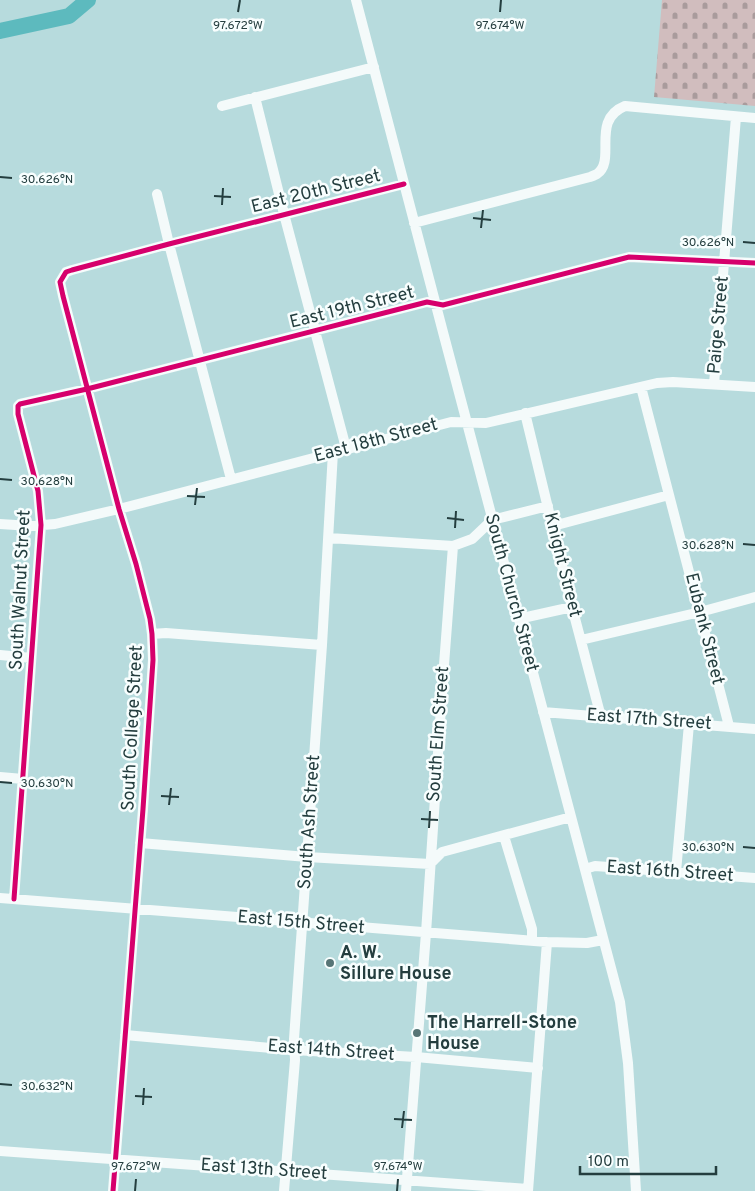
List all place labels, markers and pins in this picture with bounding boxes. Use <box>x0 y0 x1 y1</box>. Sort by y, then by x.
place label: A. W. Sillure House <box>340 942 451 986</box>
marker: A. W. Sillure House <box>324 957 336 969</box>
place label: The Harrell-Stone House <box>427 1012 577 1056</box>
marker: The Harrell-Stone House <box>411 1027 423 1039</box>

